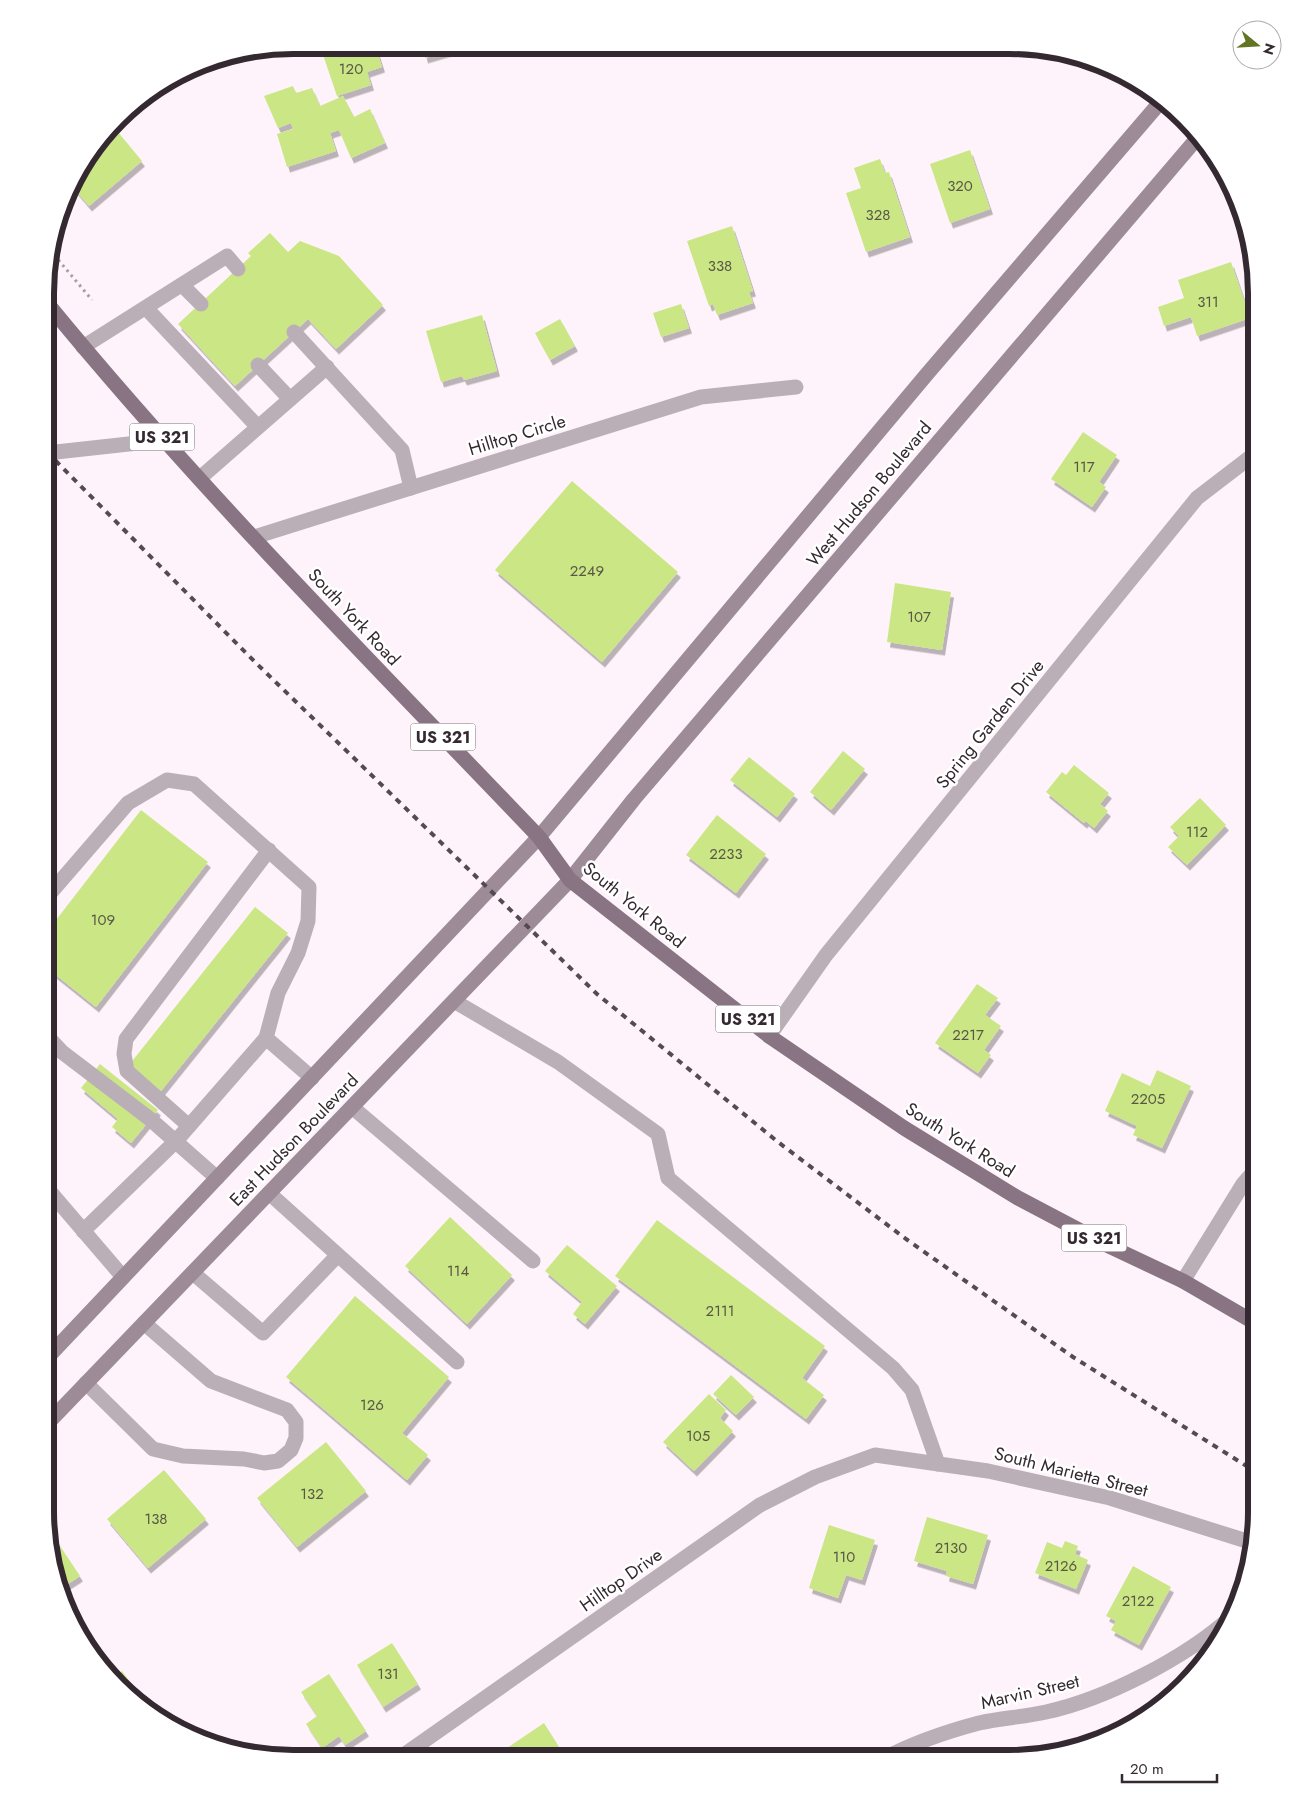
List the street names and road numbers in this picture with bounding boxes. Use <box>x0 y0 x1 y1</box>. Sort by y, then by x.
street label: Hilltop Circle <box>465 408 569 462</box>
street label: West Hudson Boulevard <box>800 416 938 572</box>
road number: US 321 <box>130 424 194 451</box>
street label: South York Road <box>302 563 406 671</box>
street label: Spring Garden Drive <box>930 654 1050 794</box>
road number: US 321 <box>410 724 476 750</box>
street label: South York Road <box>577 856 691 954</box>
road number: US 321 <box>716 1006 780 1032</box>
street label: East Hudson Boulevard <box>224 1068 364 1212</box>
street label: South York Road <box>900 1096 1020 1184</box>
road number: US 321 <box>1062 1224 1126 1252</box>
street label: South Marietta Street <box>992 1440 1151 1504</box>
street label: Hilltop Drive <box>574 1542 668 1618</box>
street label: Marvin Street <box>978 1668 1082 1716</box>

